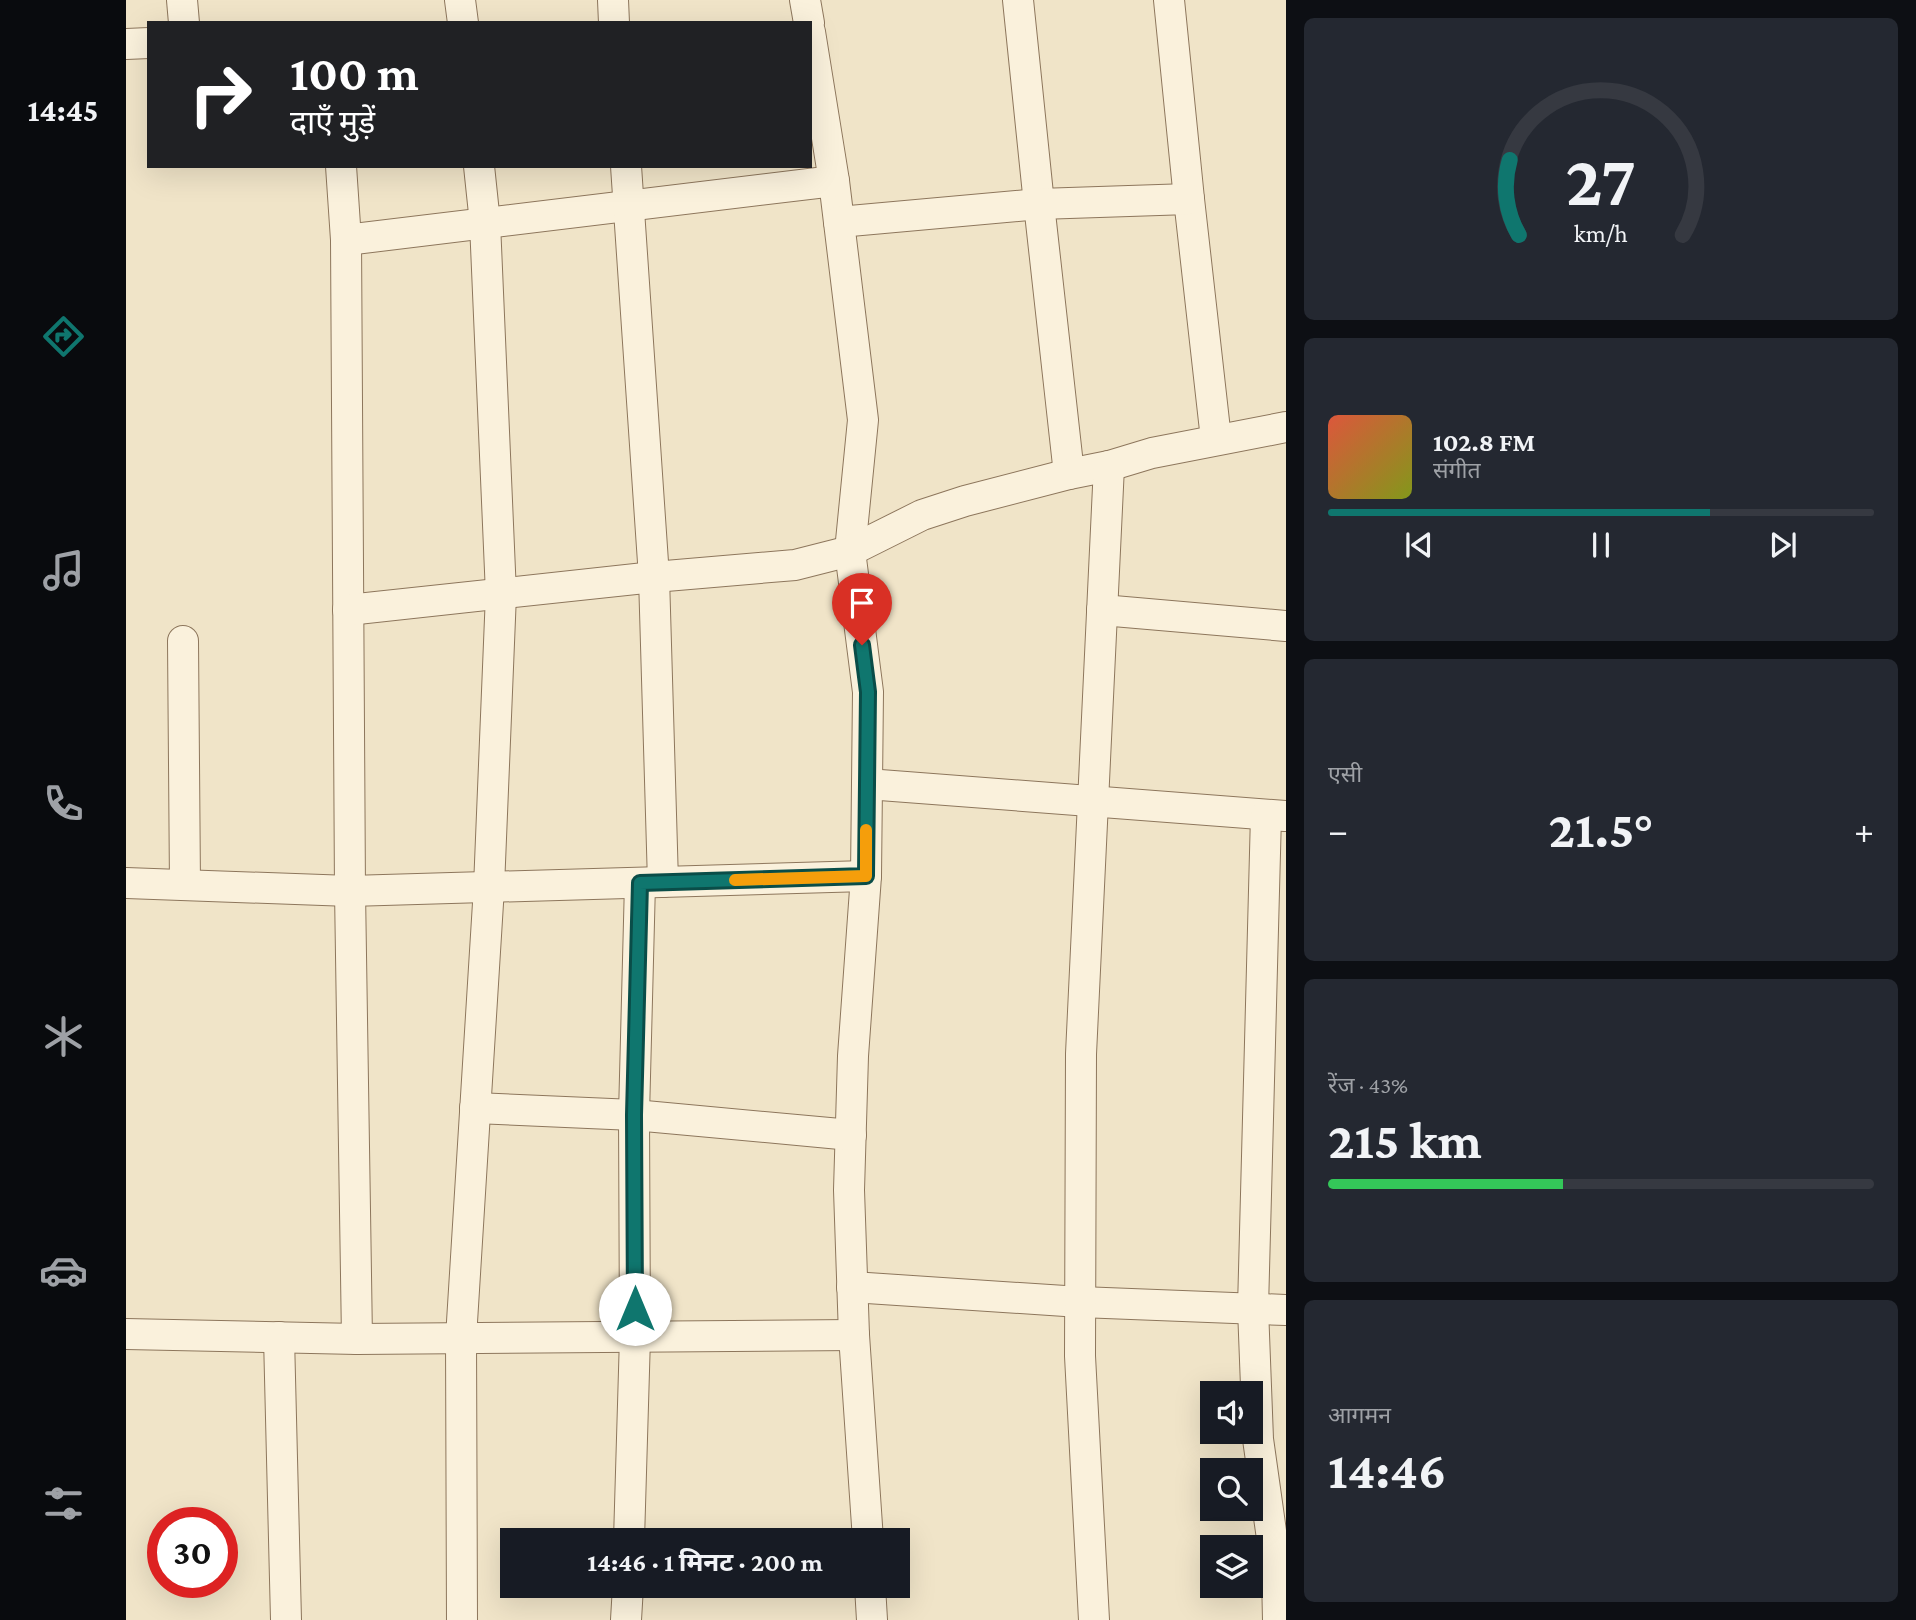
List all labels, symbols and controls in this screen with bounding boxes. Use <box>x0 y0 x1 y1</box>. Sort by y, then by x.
text: 100 m <box>290 46 419 101</box>
icon: right <box>175 49 266 140</box>
text: 14:45 <box>28 92 98 128</box>
text: दाएँ मुड़ें <box>290 104 375 140</box>
text: 27 <box>1566 141 1636 222</box>
text: km/h <box>1574 220 1628 247</box>
icon: directions <box>39 312 88 361</box>
text: 102.8 FM <box>1433 428 1535 457</box>
text: संगीत <box>1433 457 1481 483</box>
icon: previous <box>1400 526 1438 564</box>
icon: pause <box>1582 526 1620 564</box>
icon: next <box>1764 526 1802 564</box>
icon: music <box>39 546 88 595</box>
pin <box>832 573 892 645</box>
icon: arrive <box>843 584 881 622</box>
text: एसी <box>1328 761 1362 787</box>
icon: phone <box>39 779 88 828</box>
text: 21.5° <box>1549 800 1654 858</box>
text: − <box>1328 809 1348 851</box>
text: + <box>1854 809 1874 851</box>
icon: climate <box>39 1012 88 1061</box>
text: रेंज · 43% <box>1328 1072 1408 1098</box>
text: 215 km <box>1328 1111 1482 1169</box>
icon: car <box>39 1246 88 1295</box>
position arrow <box>598 1272 672 1346</box>
map controls <box>1200 1381 1263 1598</box>
button: sound <box>1200 1381 1263 1444</box>
text: आगमन <box>1328 1402 1391 1428</box>
text: 14:46 <box>1328 1441 1446 1499</box>
button: search <box>1200 1458 1263 1521</box>
icon: filters <box>39 1479 88 1528</box>
speed limit sign: 30 <box>147 1507 238 1598</box>
button: layers <box>1200 1535 1263 1598</box>
text: 14:46 · 1 मिनट · 200 m <box>587 1548 823 1577</box>

